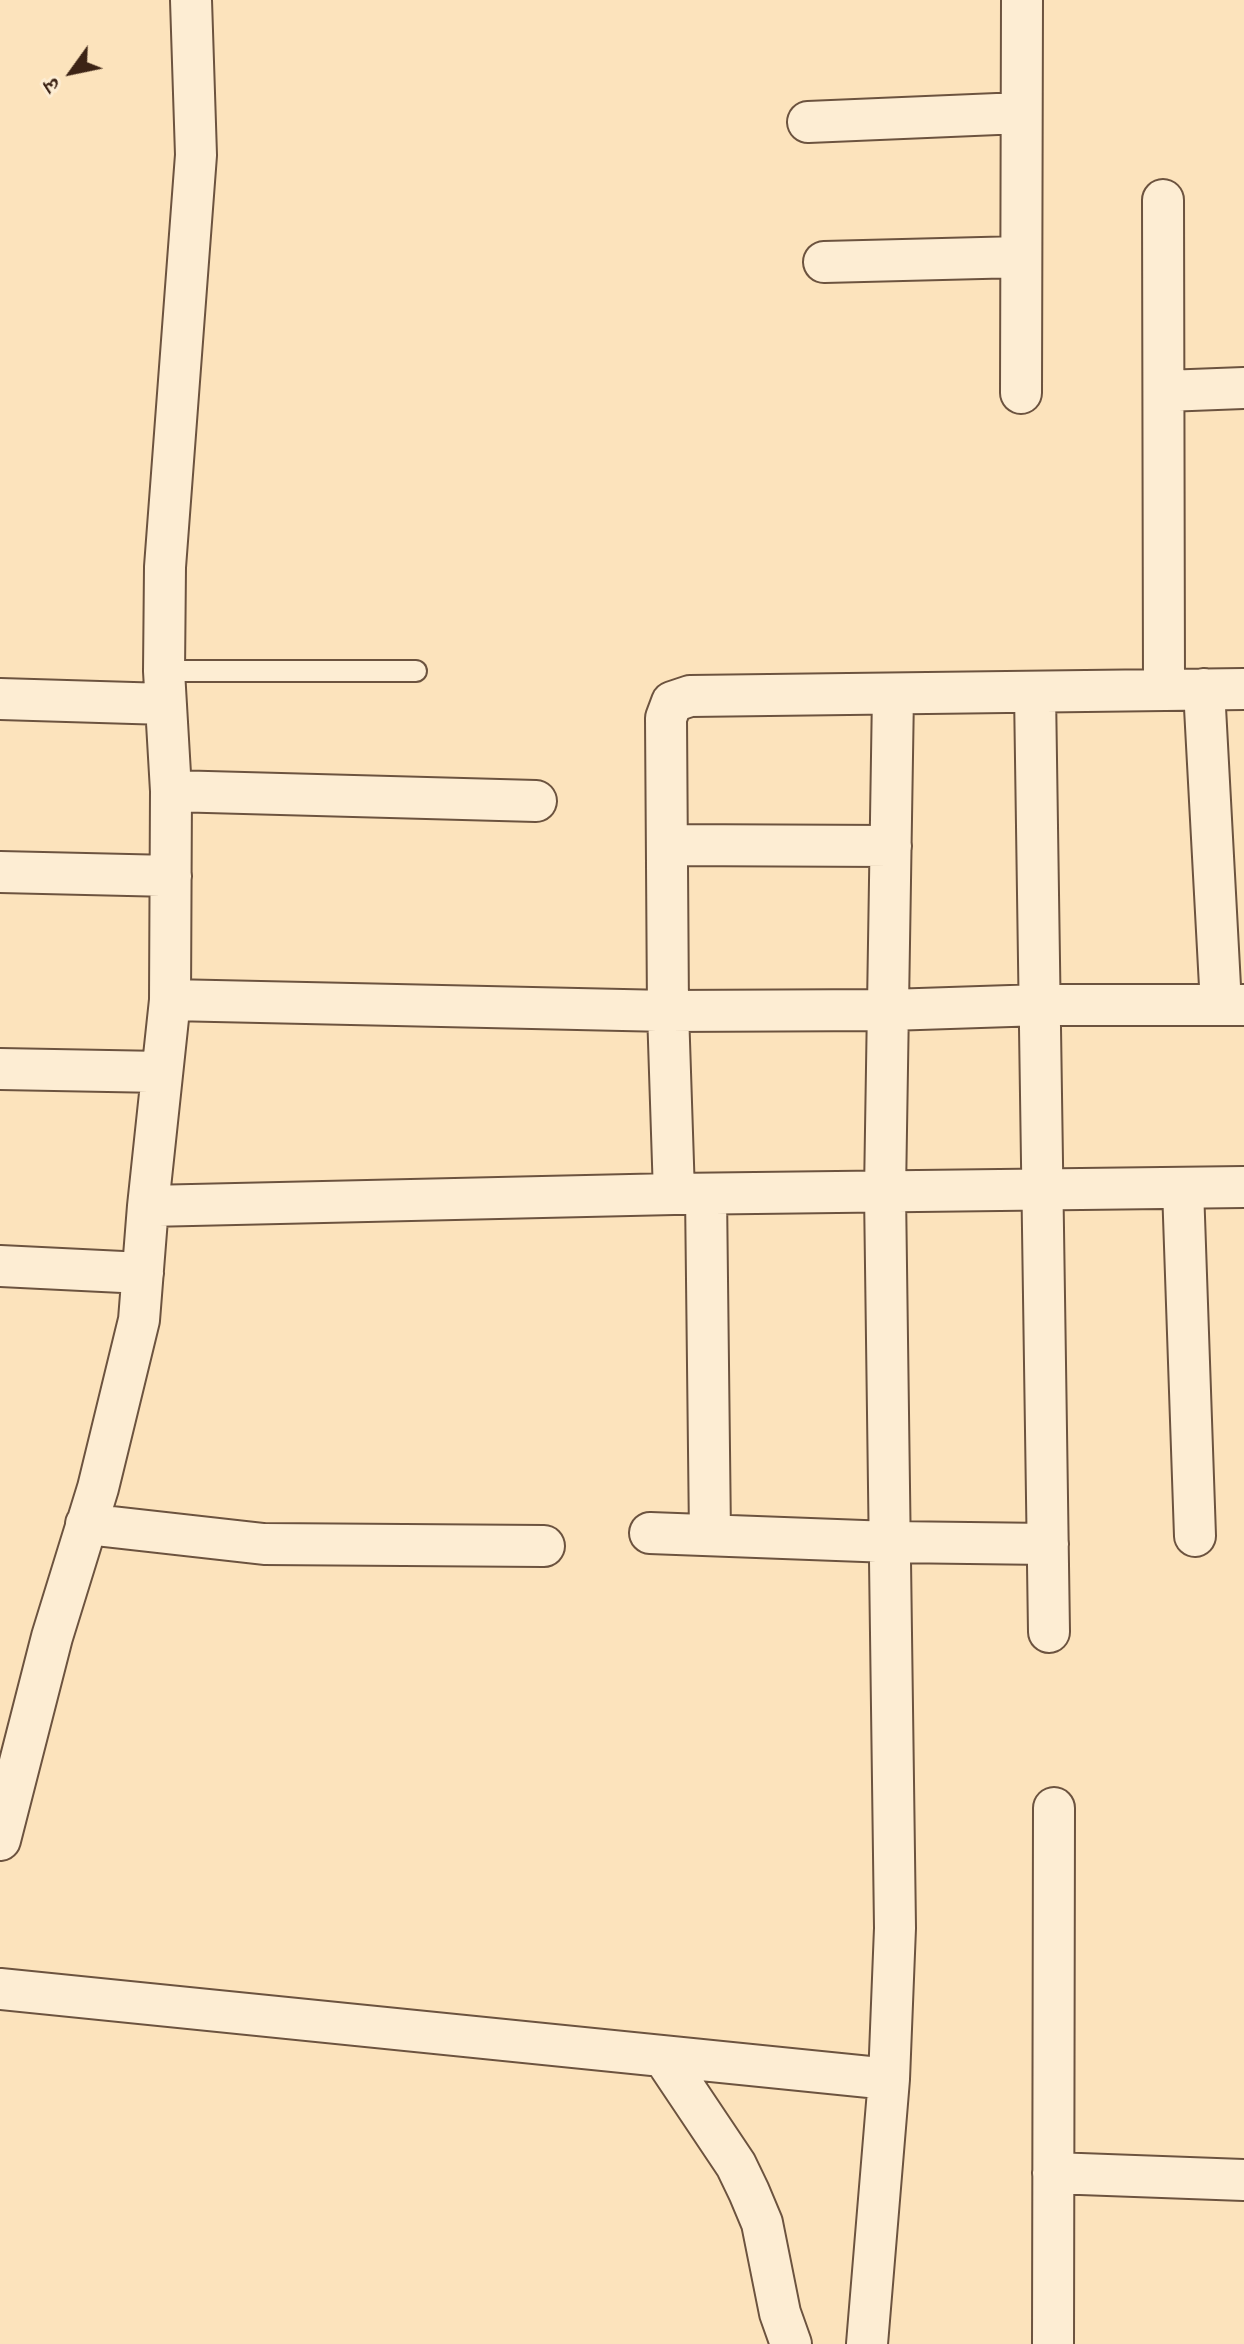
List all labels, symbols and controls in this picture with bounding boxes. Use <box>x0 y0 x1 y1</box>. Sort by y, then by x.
north arrow <box>32 32 112 112</box>
text: उ <box>37 73 67 97</box>

